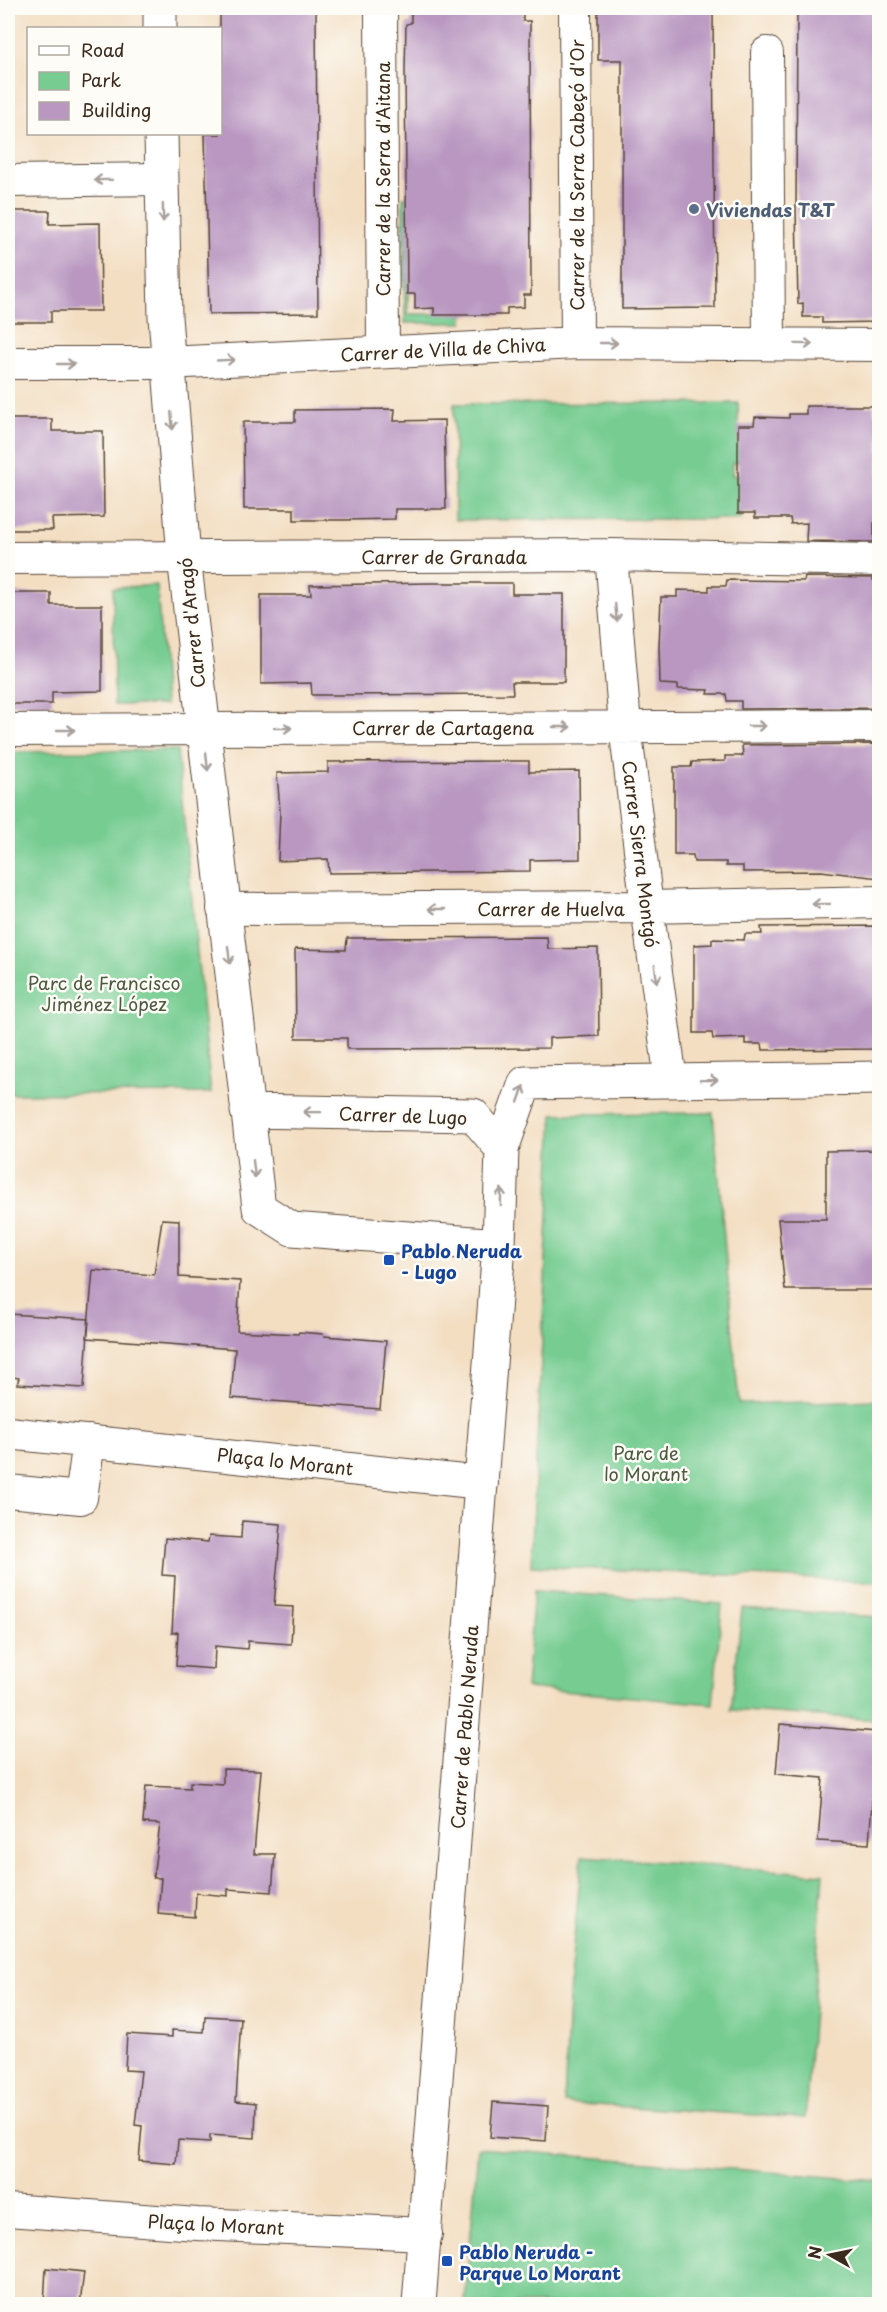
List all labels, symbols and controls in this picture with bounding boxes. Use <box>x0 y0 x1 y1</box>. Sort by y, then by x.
legend <box>27 27 222 135</box>
text: Road <box>81 36 125 63</box>
street label: Carrer de la Serra Cabeçó d'Or <box>563 38 590 311</box>
street label: Carrer de la Serra d'Aitana <box>369 61 396 297</box>
text: Park <box>81 66 121 93</box>
text: Building <box>81 96 151 123</box>
one-way arrow <box>94 174 114 186</box>
place label: Viviendas T&T <box>706 196 835 223</box>
one-way arrow <box>157 202 168 222</box>
marker: Viviendas T&T <box>687 202 701 216</box>
street label: Carrer de Villa de Chiva <box>340 330 547 368</box>
one-way arrow <box>599 337 619 349</box>
one-way arrow <box>794 338 814 350</box>
one-way arrow <box>215 354 235 365</box>
one-way arrow <box>55 358 75 370</box>
one-way arrow <box>167 411 178 431</box>
street label: Carrer de Granada <box>361 543 528 570</box>
street label: Carrer d'Aragó <box>171 557 211 689</box>
one-way arrow <box>611 603 622 623</box>
street label: Carrer de Cartagena <box>352 714 535 741</box>
one-way arrow <box>746 720 766 732</box>
one-way arrow <box>551 721 571 732</box>
one-way arrow <box>272 723 292 734</box>
one-way arrow <box>55 724 75 736</box>
one-way arrow <box>202 751 213 771</box>
street label: Carrer Sierra Montgó <box>616 759 666 949</box>
street label: Carrer de Huelva <box>477 895 625 922</box>
one-way arrow <box>812 898 832 909</box>
one-way arrow <box>428 903 448 915</box>
one-way arrow <box>224 945 235 965</box>
one-way arrow <box>651 964 662 984</box>
park label: Parc de Francisco Jiménez López <box>27 969 181 1017</box>
one-way arrow <box>698 1074 718 1086</box>
one-way arrow <box>517 1085 528 1104</box>
street label: Carrer de Lugo <box>338 1099 468 1131</box>
one-way arrow <box>303 1106 323 1118</box>
one-way arrow <box>249 1158 260 1178</box>
one-way arrow <box>495 1188 507 1208</box>
place label: Pablo Neruda - Lugo <box>401 1237 523 1285</box>
marker: Pablo Neruda - Lugo <box>382 1253 396 1267</box>
park label: Parc de lo Morant <box>604 1439 688 1487</box>
street label: Plaça lo Morant <box>216 1440 354 1482</box>
street label: Carrer de Pablo Neruda <box>443 1624 485 1830</box>
street label: Plaça lo Morant <box>147 2207 285 2241</box>
north arrow <box>800 2225 860 2285</box>
place label: Pablo Neruda - Parque Lo Morant <box>459 2238 621 2286</box>
text: N <box>801 2244 827 2261</box>
marker: Pablo Neruda - Parque Lo Morant <box>440 2254 454 2268</box>

